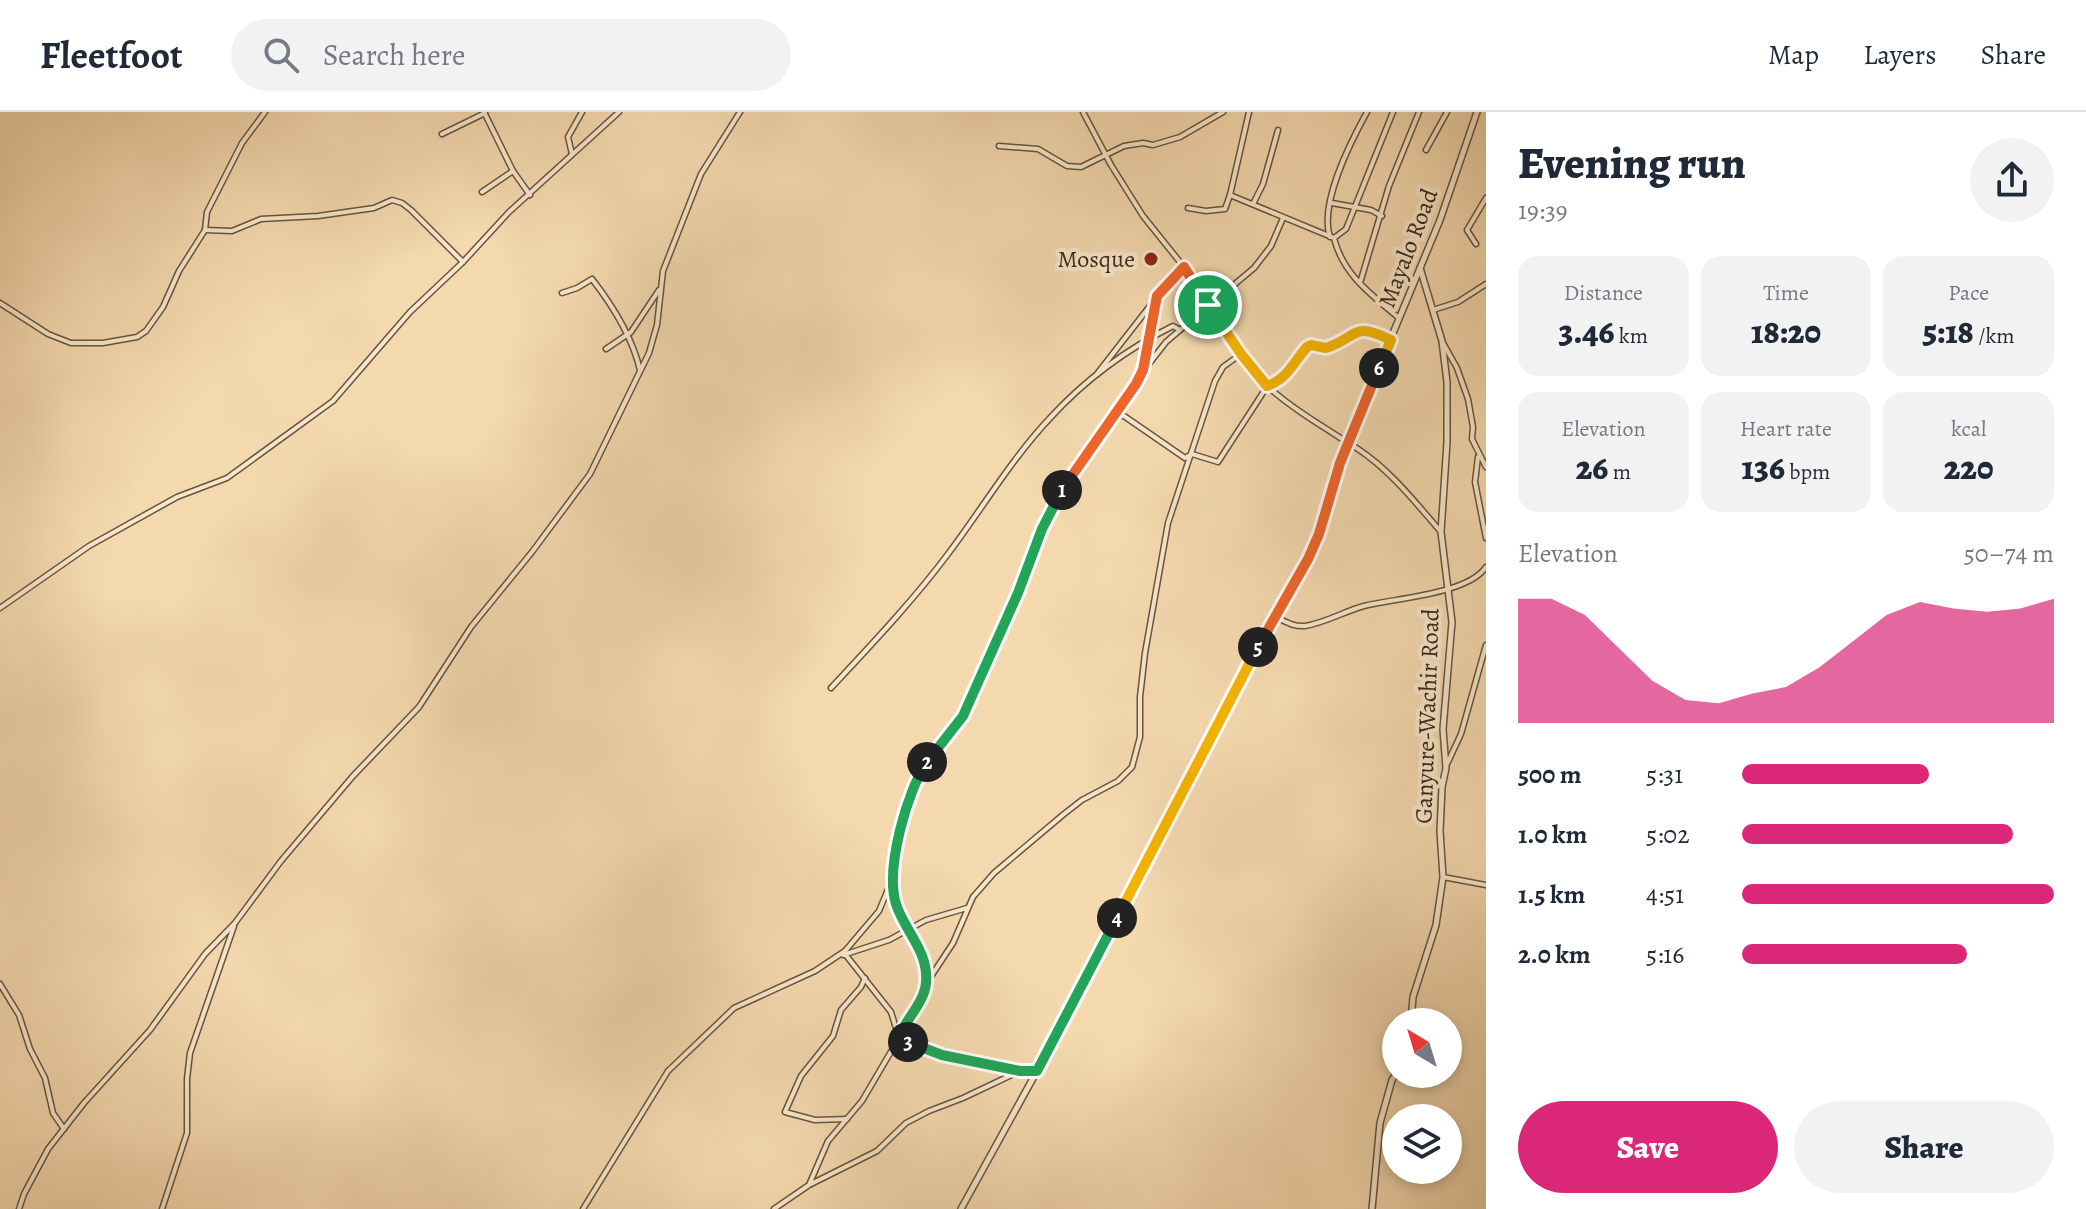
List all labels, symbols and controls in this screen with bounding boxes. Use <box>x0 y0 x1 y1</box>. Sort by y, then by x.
search box <box>231 19 791 91</box>
text: Fleetfoot <box>40 29 183 81</box>
icon: search <box>259 33 303 77</box>
text: Search here <box>323 35 465 75</box>
text: Map <box>1768 36 1819 74</box>
text: Layers <box>1863 36 1936 74</box>
text: Share <box>1980 36 2046 74</box>
text: Evening run <box>1518 133 1746 193</box>
button: share <box>1970 138 2054 222</box>
street label: Mayalo Road <box>1371 184 1445 312</box>
text: 19:39 <box>1518 193 1568 228</box>
place label: Mosque <box>1057 243 1135 275</box>
marker: Mosque <box>1142 250 1160 268</box>
pin <box>1174 271 1242 339</box>
text: Distance <box>1564 278 1643 308</box>
text: Time <box>1763 278 1809 308</box>
text: Pace <box>1948 278 1989 308</box>
icon: arrive <box>1186 283 1230 327</box>
text: 3.46 <box>1559 308 1614 355</box>
text: 18:20 <box>1751 308 1821 355</box>
text: 5:18 <box>1923 308 1974 355</box>
text: km <box>1614 321 1648 351</box>
text: /km <box>1974 321 2015 351</box>
pin: 6 <box>1359 348 1399 388</box>
text: 6 <box>1374 353 1384 383</box>
text: Elevation <box>1561 414 1646 444</box>
text: Heart rate <box>1740 414 1832 444</box>
text: kcal <box>1951 414 1986 444</box>
text: 26 <box>1576 444 1608 491</box>
text: 136 <box>1742 444 1785 491</box>
text: 220 <box>1944 444 1994 491</box>
text: m <box>1608 457 1631 487</box>
text: bpm <box>1785 457 1830 487</box>
pin: 1 <box>1042 470 1082 510</box>
text: 1 <box>1058 475 1066 505</box>
text: Elevation <box>1518 536 1618 571</box>
text: 50–74 m <box>1964 536 2054 571</box>
street label: Ganyure-Wachir Road <box>1407 608 1447 824</box>
pin: 5 <box>1238 627 1278 667</box>
text: 5 <box>1253 632 1263 662</box>
pin: 2 <box>907 742 947 782</box>
text: 2 <box>922 747 932 777</box>
text: 500 m <box>1518 757 1582 792</box>
text: 5:31 <box>1646 757 1683 792</box>
text: 1.0 km <box>1518 817 1587 852</box>
text: 5:02 <box>1646 817 1690 852</box>
text: 1.5 km <box>1518 877 1585 912</box>
text: 4:51 <box>1646 877 1684 912</box>
pin: 4 <box>1097 898 1137 938</box>
text: 4 <box>1112 903 1122 933</box>
text: 2.0 km <box>1518 937 1591 972</box>
text: 5:16 <box>1646 937 1684 972</box>
north arrow <box>1382 1008 1462 1088</box>
map controls <box>1382 1008 1462 1184</box>
pin: 3 <box>888 1022 928 1062</box>
text: 3 <box>903 1027 913 1057</box>
button: Save <box>1518 1101 1778 1193</box>
button: Share <box>1794 1101 2054 1193</box>
button: layers <box>1382 1104 1462 1184</box>

